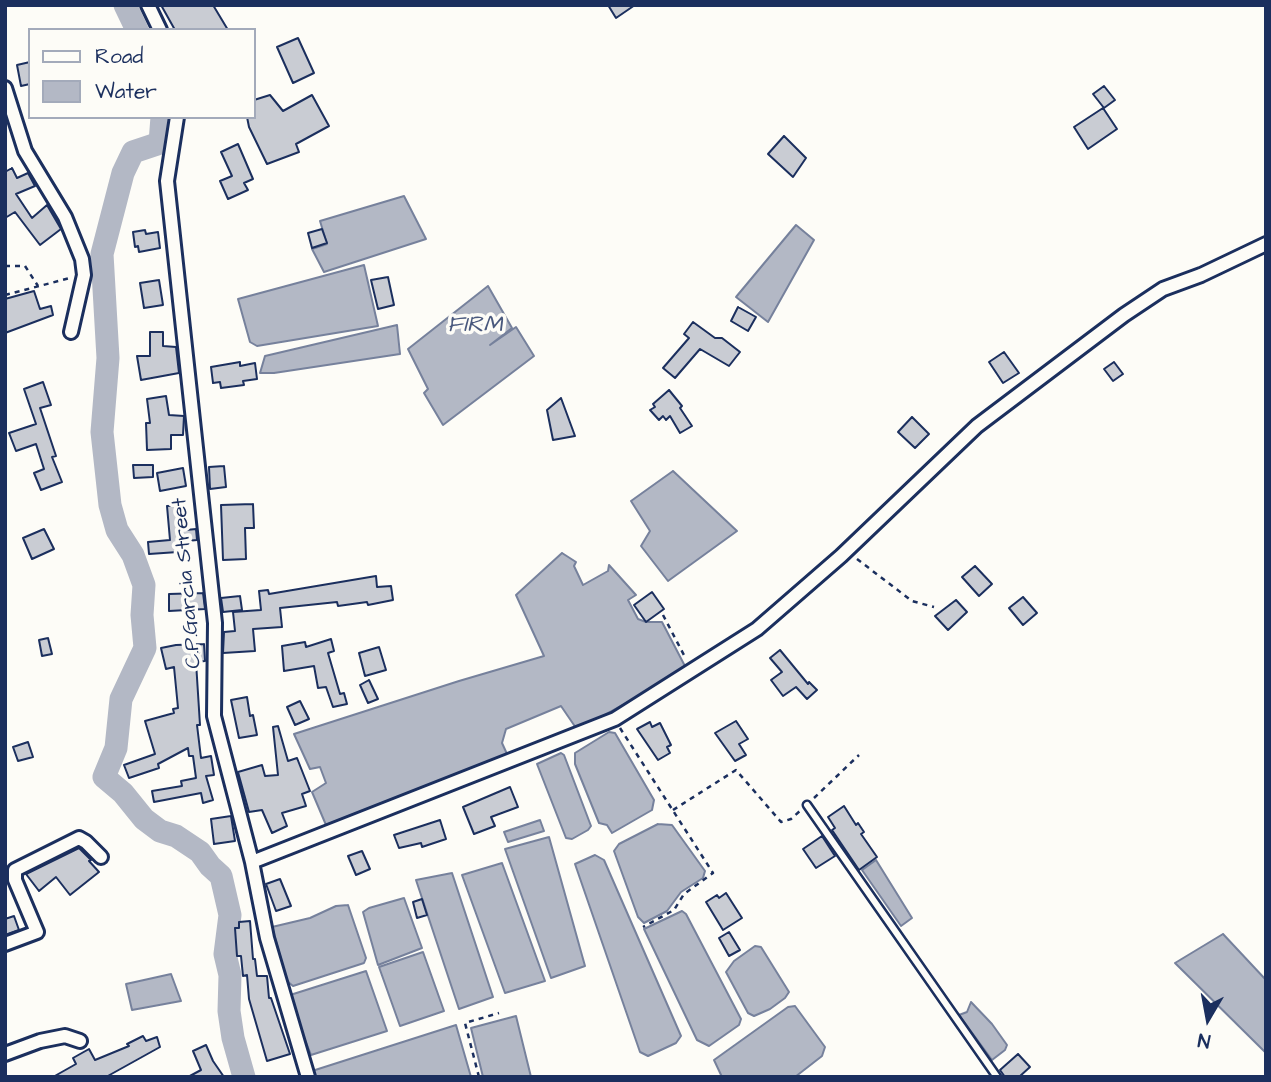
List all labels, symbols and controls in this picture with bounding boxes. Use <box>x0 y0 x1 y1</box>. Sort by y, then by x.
legend <box>28 28 256 119</box>
text: Road <box>95 42 143 71</box>
text: Water <box>95 77 157 106</box>
water label: FIRM <box>448 312 502 340</box>
street label: C.P.Garcia Street <box>168 497 208 669</box>
north arrow <box>1173 984 1243 1054</box>
text: N <box>1196 1026 1212 1055</box>

